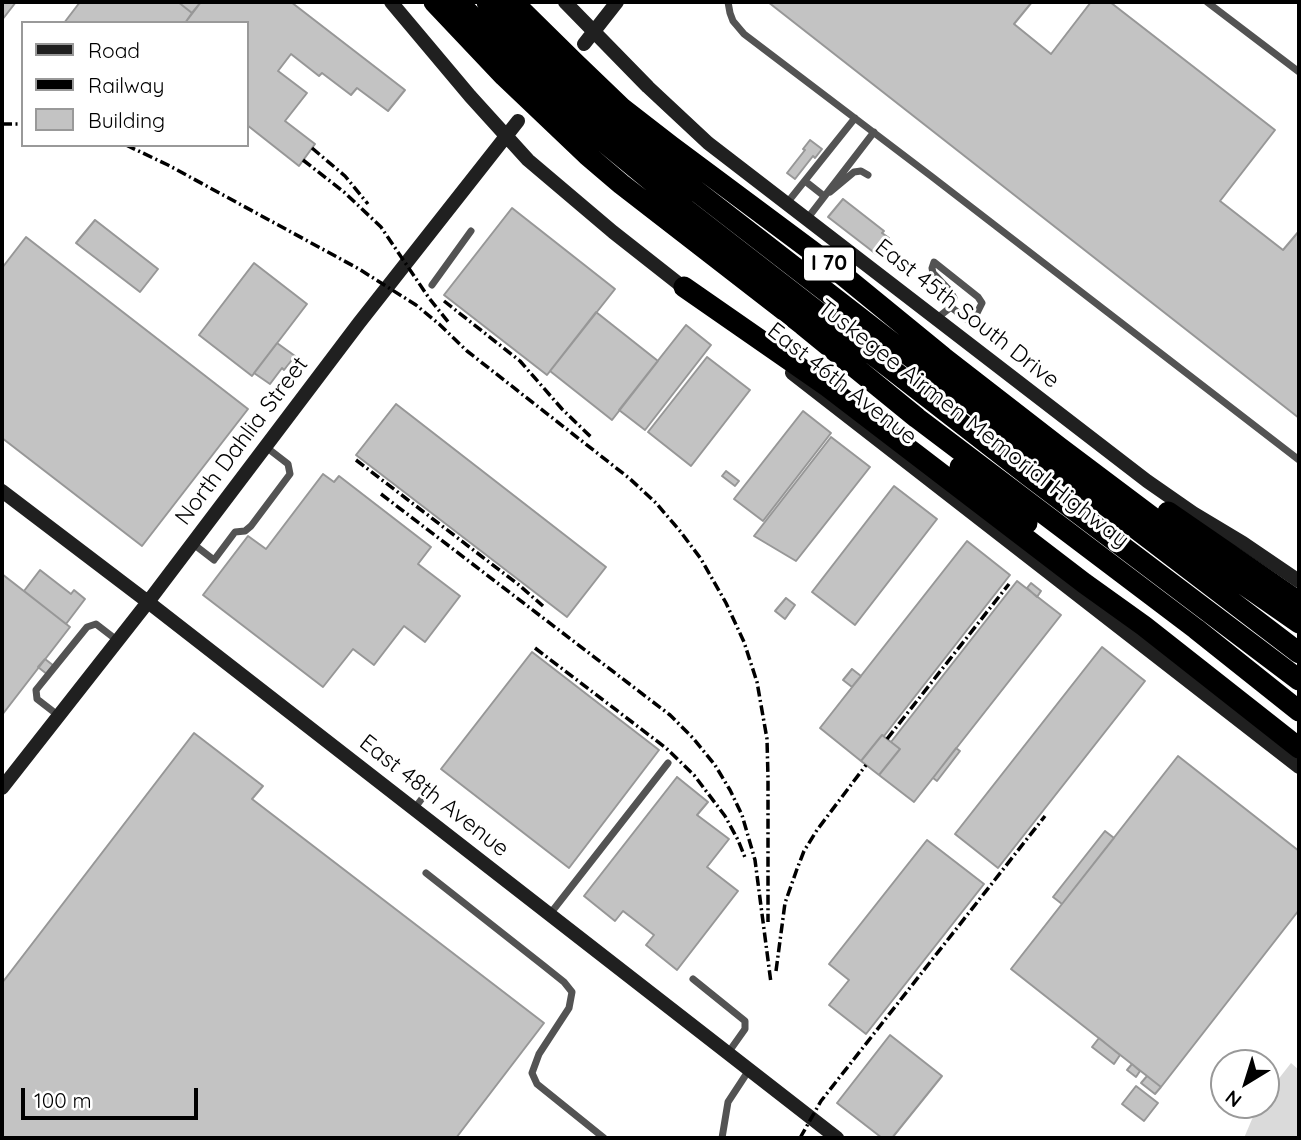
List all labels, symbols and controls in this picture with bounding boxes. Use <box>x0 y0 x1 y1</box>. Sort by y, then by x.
legend <box>21 21 248 147</box>
text: Road <box>88 37 140 63</box>
text: Railway <box>88 72 164 98</box>
text: Building <box>88 107 165 133</box>
street label: East 45th South Drive <box>869 233 1065 395</box>
road number: I 70 <box>803 246 855 282</box>
street label: Tuskegee Airmen Memorial Highway <box>812 294 1134 554</box>
street label: East 46th Avenue <box>762 317 922 451</box>
street label: North Dahlia Street <box>170 351 314 531</box>
street label: East 48th Avenue <box>354 729 514 863</box>
north arrow <box>1210 1049 1280 1119</box>
scale bar <box>24 1074 201 1118</box>
text: N <box>1220 1085 1246 1113</box>
text: 100 m <box>34 1087 92 1113</box>

